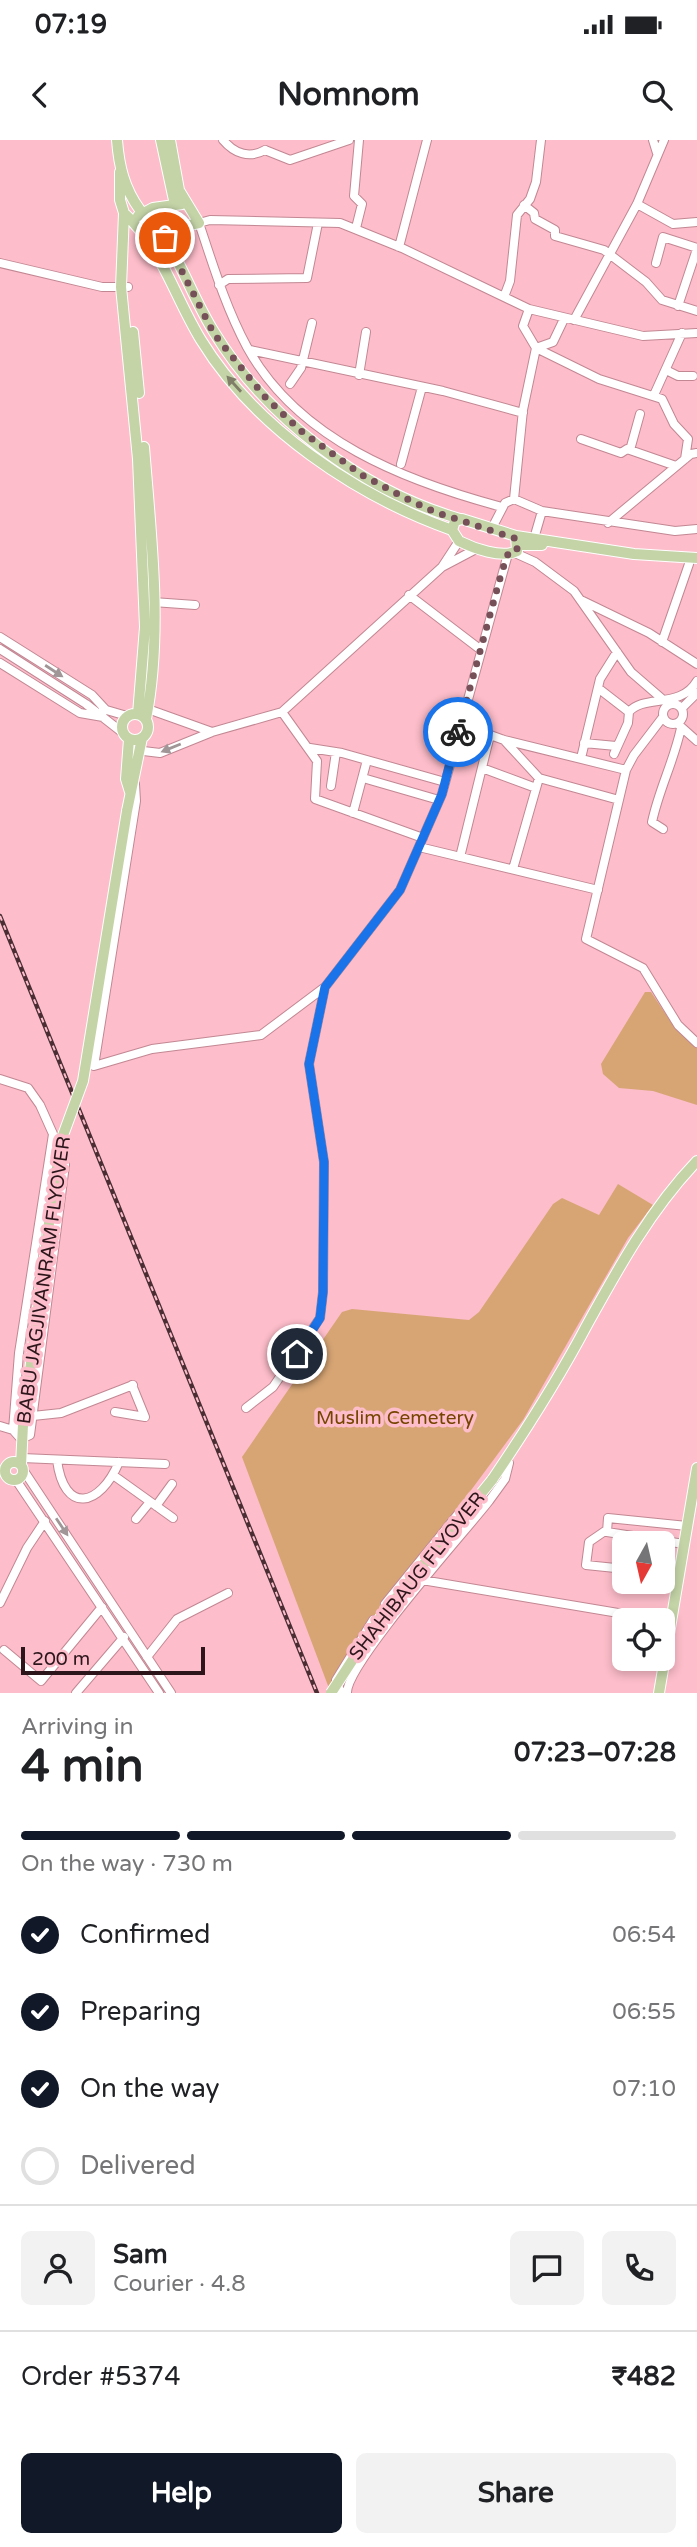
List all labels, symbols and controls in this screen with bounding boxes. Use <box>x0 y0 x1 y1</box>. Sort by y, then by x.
text: 07:19 <box>35 9 107 40</box>
icon: back <box>21 76 59 114</box>
text: Nomnom <box>277 76 420 114</box>
icon: search <box>638 76 676 114</box>
pin <box>135 208 195 268</box>
icon: bag <box>146 219 184 257</box>
one-way arrow <box>227 376 243 393</box>
one-way arrow <box>45 664 64 677</box>
courier <box>423 697 493 767</box>
icon: bike <box>439 713 477 751</box>
one-way arrow <box>160 743 181 754</box>
street label: BABU JAGJIVANRAM FLYOVER <box>13 1135 75 1425</box>
pin <box>267 1324 327 1384</box>
icon: home <box>278 1335 316 1373</box>
park label: Muslim Cemetery <box>316 1407 474 1429</box>
street label: SHAHIBAUG FLYOVER <box>345 1488 489 1664</box>
one-way arrow <box>55 1518 68 1537</box>
north arrow <box>612 1531 676 1594</box>
map controls <box>612 1531 675 1671</box>
button: locate <box>612 1608 675 1671</box>
scale bar <box>21 1644 205 1676</box>
text: 200 m <box>32 1648 90 1670</box>
text: Arriving in <box>21 1713 134 1741</box>
text: 07:23–07:28 <box>514 1737 676 1768</box>
text: 4 min <box>21 1739 144 1794</box>
text: On the way · 730 m <box>21 1850 233 1878</box>
icon: check <box>21 1916 59 1954</box>
text: Confirmed <box>80 1919 210 1950</box>
text: 06:54 <box>612 1921 676 1949</box>
icon: check <box>21 1993 59 2031</box>
text: Preparing <box>80 1996 201 2027</box>
text: 06:55 <box>612 1998 676 2026</box>
icon: check <box>21 2070 59 2108</box>
text: On the way <box>80 2073 220 2104</box>
text: 07:10 <box>612 2075 676 2103</box>
text: Delivered <box>80 2150 196 2181</box>
button: person <box>21 2231 95 2305</box>
button: chat <box>510 2231 584 2305</box>
button: phone <box>602 2231 676 2305</box>
text: Sam <box>113 2239 168 2270</box>
text: Courier · 4.8 <box>113 2270 246 2298</box>
text: Order #5374 <box>21 2361 181 2392</box>
text: ₹482 <box>612 2361 676 2392</box>
button: Help <box>21 2453 342 2533</box>
button: Share <box>356 2453 676 2533</box>

